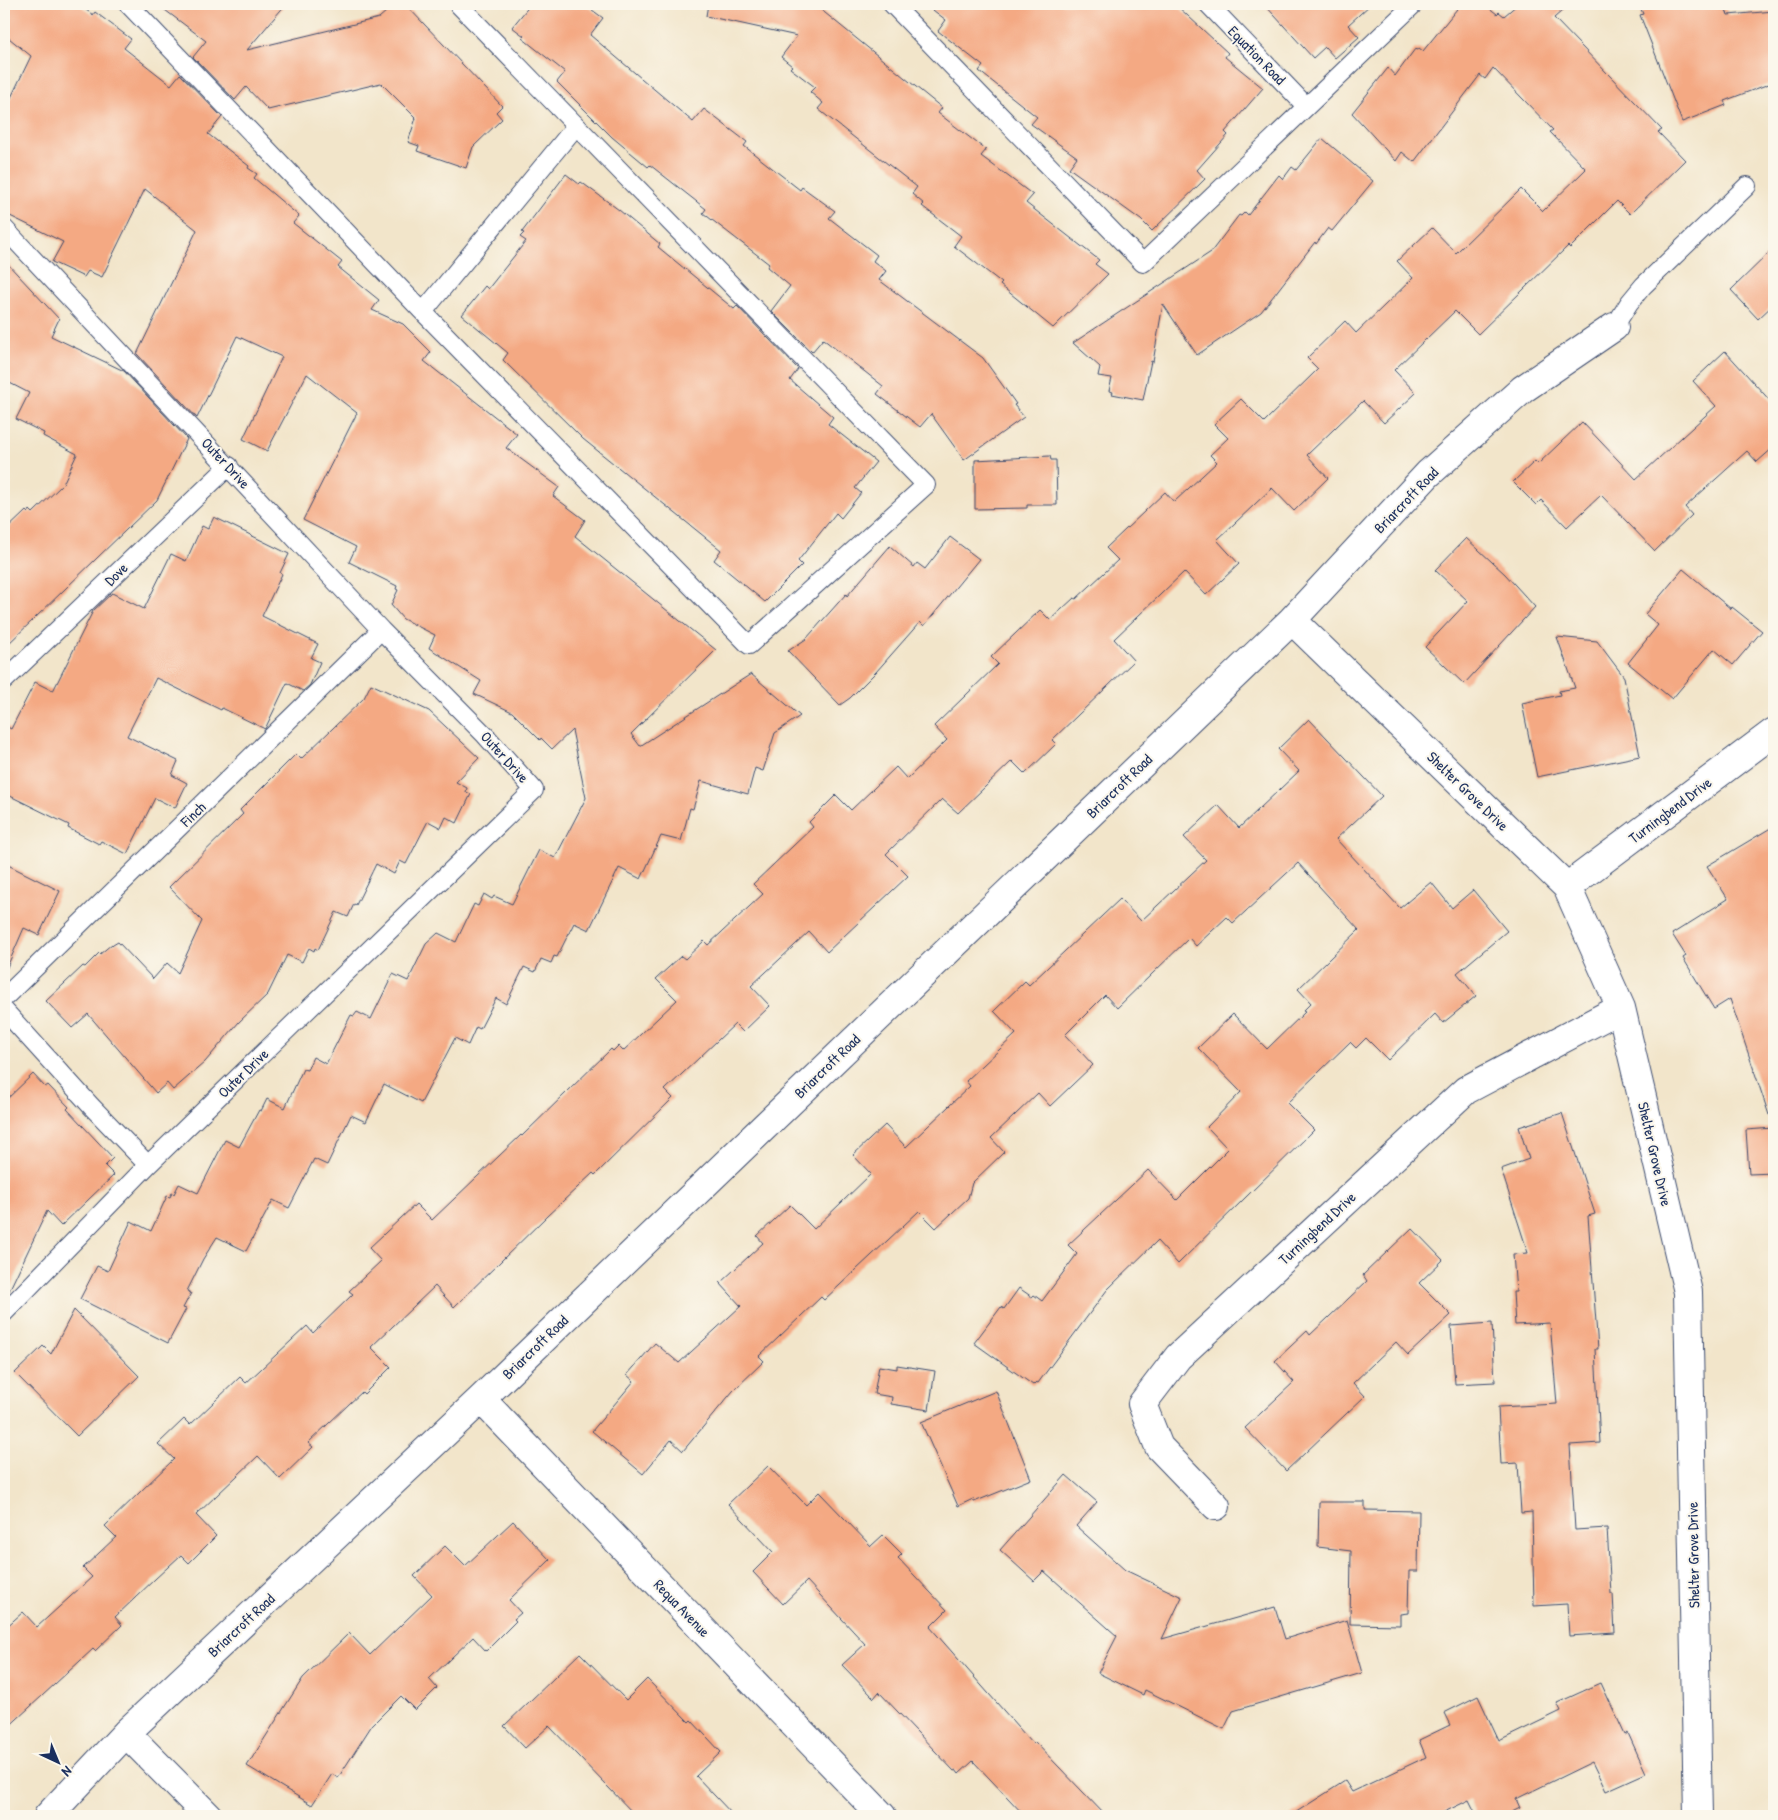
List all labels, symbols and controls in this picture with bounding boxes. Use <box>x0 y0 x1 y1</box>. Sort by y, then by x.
street label: Equation Road <box>1223 21 1291 89</box>
street label: Outer Drive <box>197 433 255 493</box>
street label: Briarcroft Road <box>1369 462 1443 538</box>
street label: Dove <box>100 558 132 590</box>
street label: Outer Drive <box>476 727 534 787</box>
street label: Shelter Grove Drive <box>1423 747 1514 835</box>
street label: Briarcroft Road <box>1081 749 1157 823</box>
street label: Turningbend Drive <box>1624 772 1716 848</box>
street label: Finch <box>175 797 210 832</box>
street label: Briarcroft Road <box>789 1029 865 1103</box>
street label: Outer Drive <box>213 1044 273 1102</box>
street label: Shelter Grove Drive <box>1633 1100 1677 1208</box>
street label: Turningbend Drive <box>1274 1187 1360 1269</box>
street label: Briarcroft Road <box>497 1310 573 1384</box>
street label: Shelter Grove Drive <box>1682 1502 1704 1608</box>
street label: Requa Avenue <box>649 1574 715 1642</box>
street label: Briarcroft Road <box>203 1588 279 1662</box>
north arrow <box>32 1738 82 1788</box>
text: N <box>58 1762 77 1782</box>

